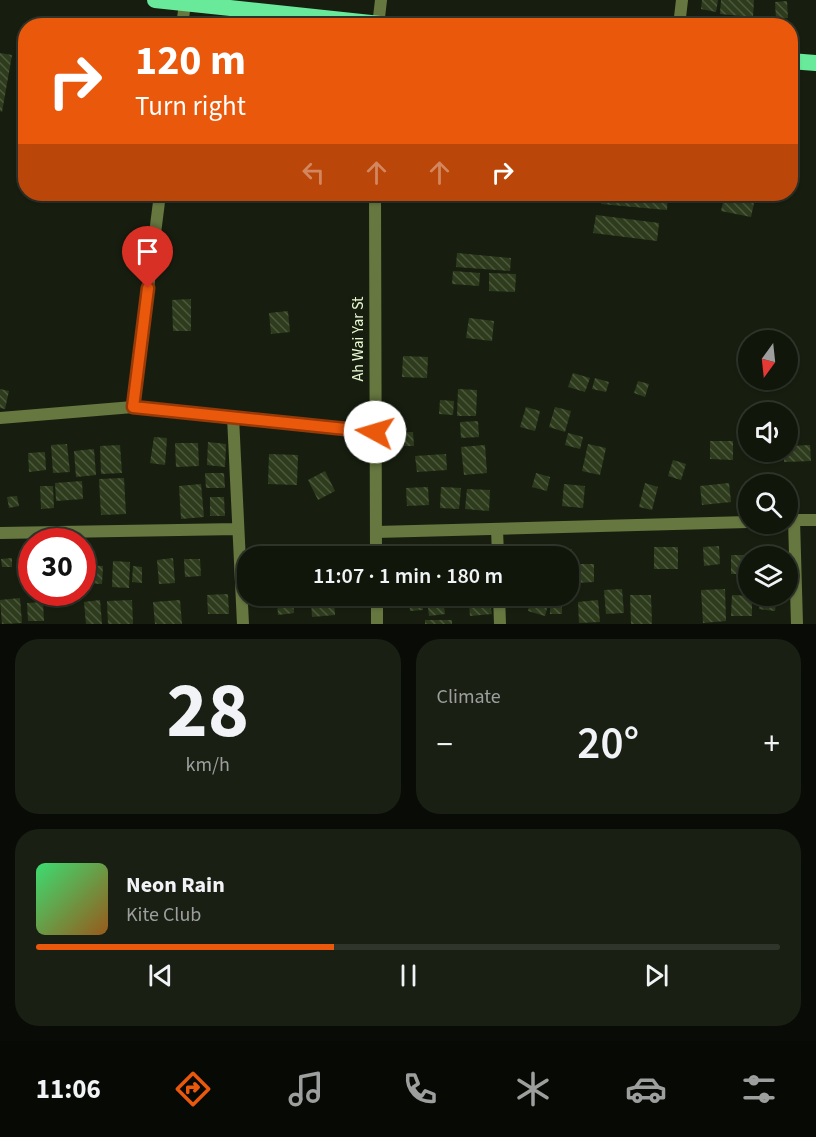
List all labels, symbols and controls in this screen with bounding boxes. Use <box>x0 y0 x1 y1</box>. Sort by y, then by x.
text: 120 m <box>135 31 246 91</box>
icon: right <box>36 42 114 120</box>
text: Turn right <box>135 87 246 126</box>
icon: left <box>297 156 330 189</box>
icon: ahead <box>360 156 393 189</box>
icon: ahead <box>423 156 456 189</box>
icon: right <box>486 156 519 189</box>
pin <box>122 226 173 288</box>
icon: arrive <box>131 235 164 268</box>
street label: Ah Wai Yar St <box>347 296 369 382</box>
north arrow <box>738 330 798 390</box>
map controls <box>738 330 798 606</box>
position arrow <box>343 400 407 464</box>
button: sound <box>738 402 798 462</box>
button: search <box>738 474 798 534</box>
speed limit sign: 30 <box>18 528 96 606</box>
button: layers <box>738 546 798 606</box>
text: 11:07 · 1 min · 180 m <box>313 560 503 592</box>
text: 28 <box>167 656 249 767</box>
text: Climate <box>437 683 501 711</box>
text: 20° <box>577 712 639 776</box>
text: − <box>437 721 453 768</box>
text: + <box>764 721 780 768</box>
text: km/h <box>186 751 230 779</box>
text: Neon Rain <box>126 869 225 901</box>
text: Kite Club <box>126 901 201 929</box>
icon: previous <box>144 959 177 992</box>
icon: pause <box>392 959 425 992</box>
icon: next <box>640 959 673 992</box>
icon: directions <box>172 1068 214 1110</box>
icon: music <box>285 1068 327 1110</box>
icon: phone <box>399 1068 441 1110</box>
icon: climate <box>512 1068 554 1110</box>
icon: car <box>625 1068 667 1110</box>
icon: filters <box>738 1068 780 1110</box>
text: 11:06 <box>36 1070 101 1109</box>

